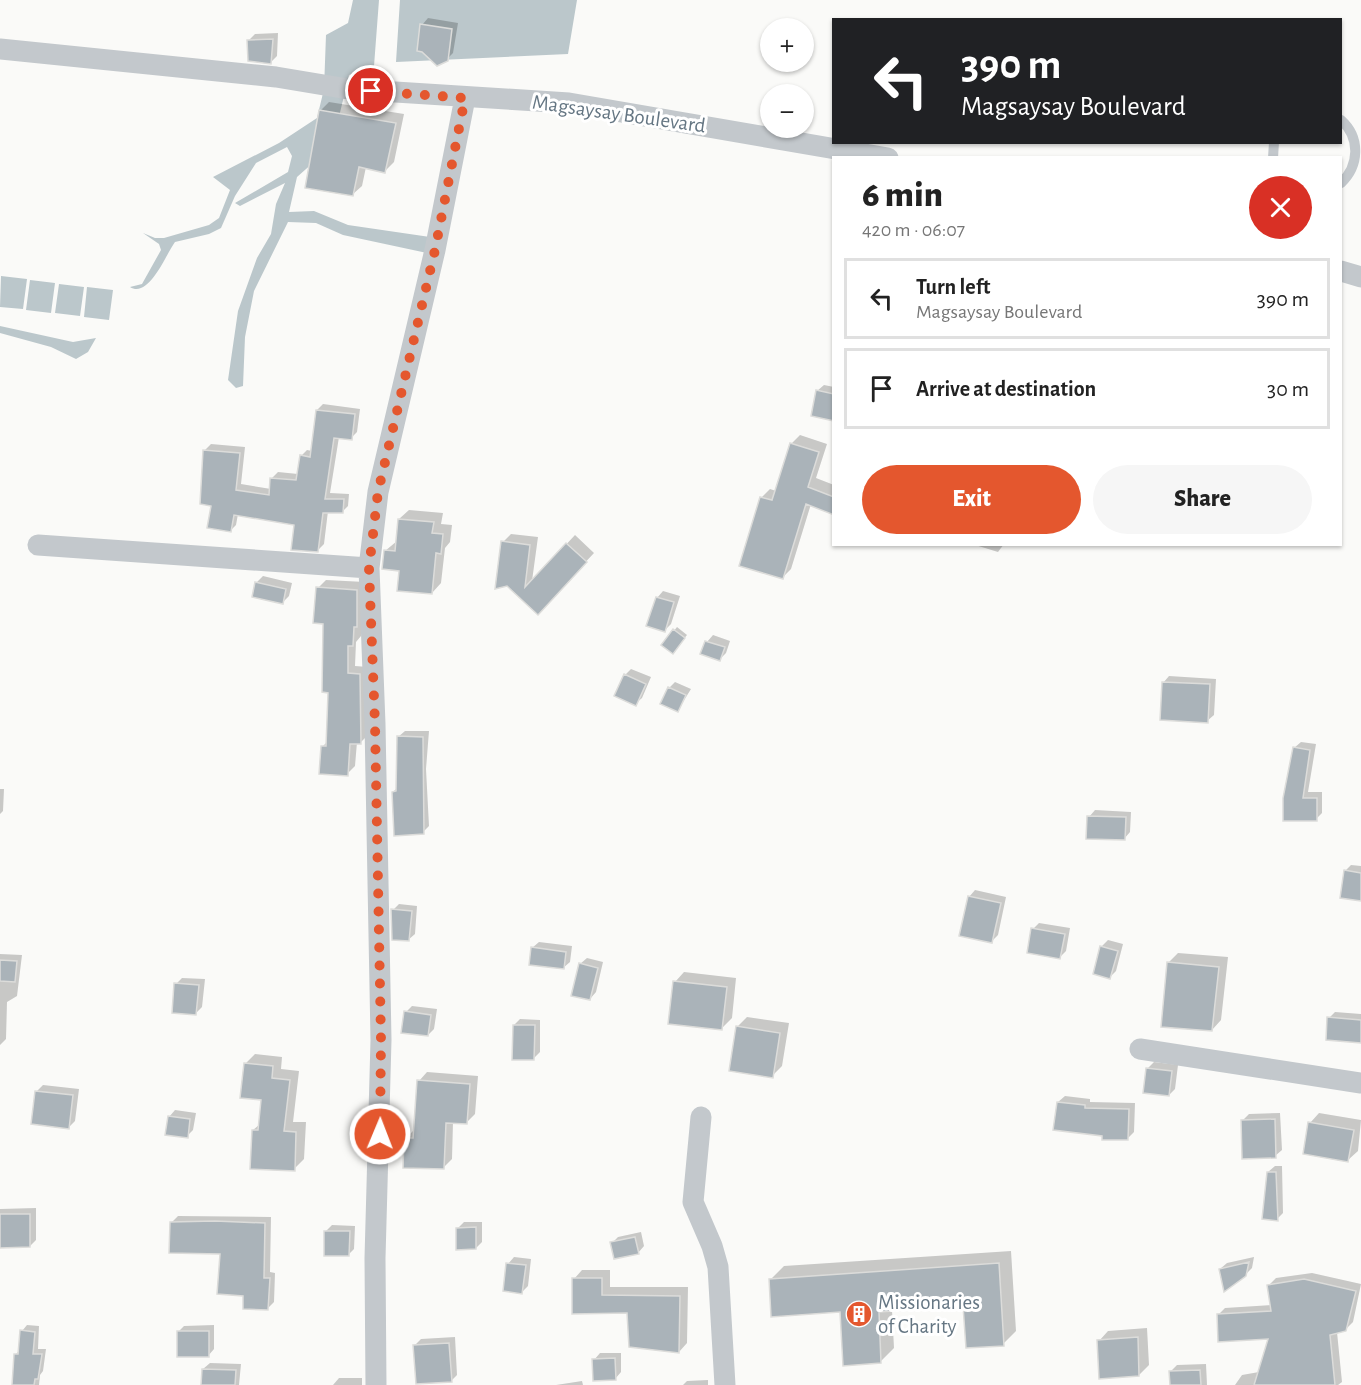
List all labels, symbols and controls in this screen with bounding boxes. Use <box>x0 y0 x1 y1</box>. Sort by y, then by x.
map controls <box>760 18 814 138</box>
button: + <box>760 18 814 72</box>
icon: left <box>862 42 940 120</box>
text: 390 m <box>961 44 1062 86</box>
pin <box>345 65 396 116</box>
icon: arrive <box>354 74 387 107</box>
button: − <box>760 84 814 138</box>
street label: Magsaysay Boulevard <box>531 91 707 137</box>
text: Magsaysay Boulevard <box>961 93 1186 120</box>
button: close <box>1249 176 1312 239</box>
text: 6 min <box>862 177 943 213</box>
text: 420 m · 06:07 <box>862 220 965 240</box>
text: Turn left <box>916 276 990 298</box>
icon: left <box>865 282 898 315</box>
text: 390 m <box>1257 288 1309 310</box>
text: Magsaysay Boulevard <box>916 302 1082 322</box>
icon: arrive <box>865 372 898 405</box>
text: Arrive at destination <box>916 378 1096 400</box>
text: 30 m <box>1267 378 1309 400</box>
button: Exit <box>862 465 1081 534</box>
button: Share <box>1093 465 1312 534</box>
position arrow <box>348 1102 412 1166</box>
place label: Missionaries of Charity <box>878 1292 980 1337</box>
building icon: Missionaries of Charity <box>844 1299 874 1329</box>

